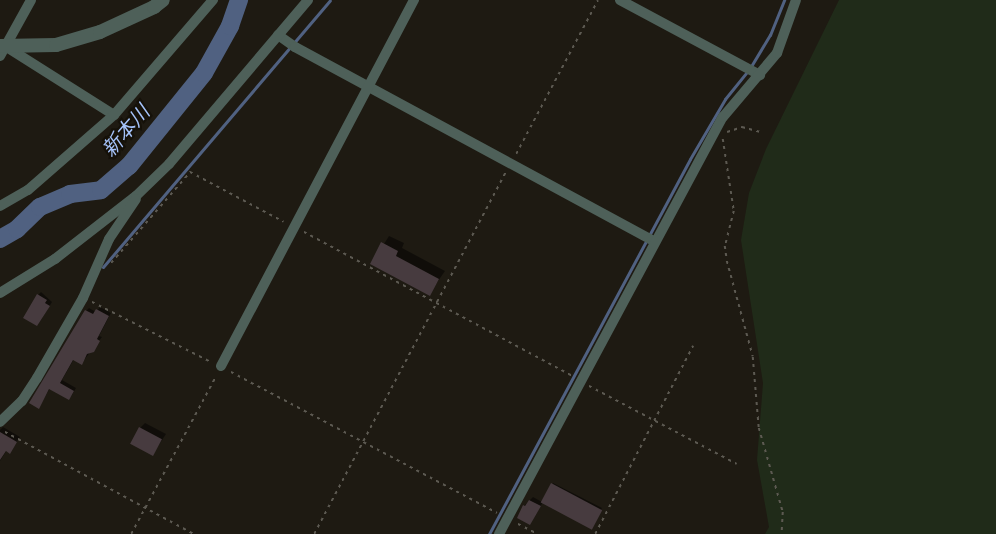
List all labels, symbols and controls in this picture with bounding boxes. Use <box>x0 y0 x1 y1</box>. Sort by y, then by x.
water label: 新本川 <box>97 100 155 162</box>

